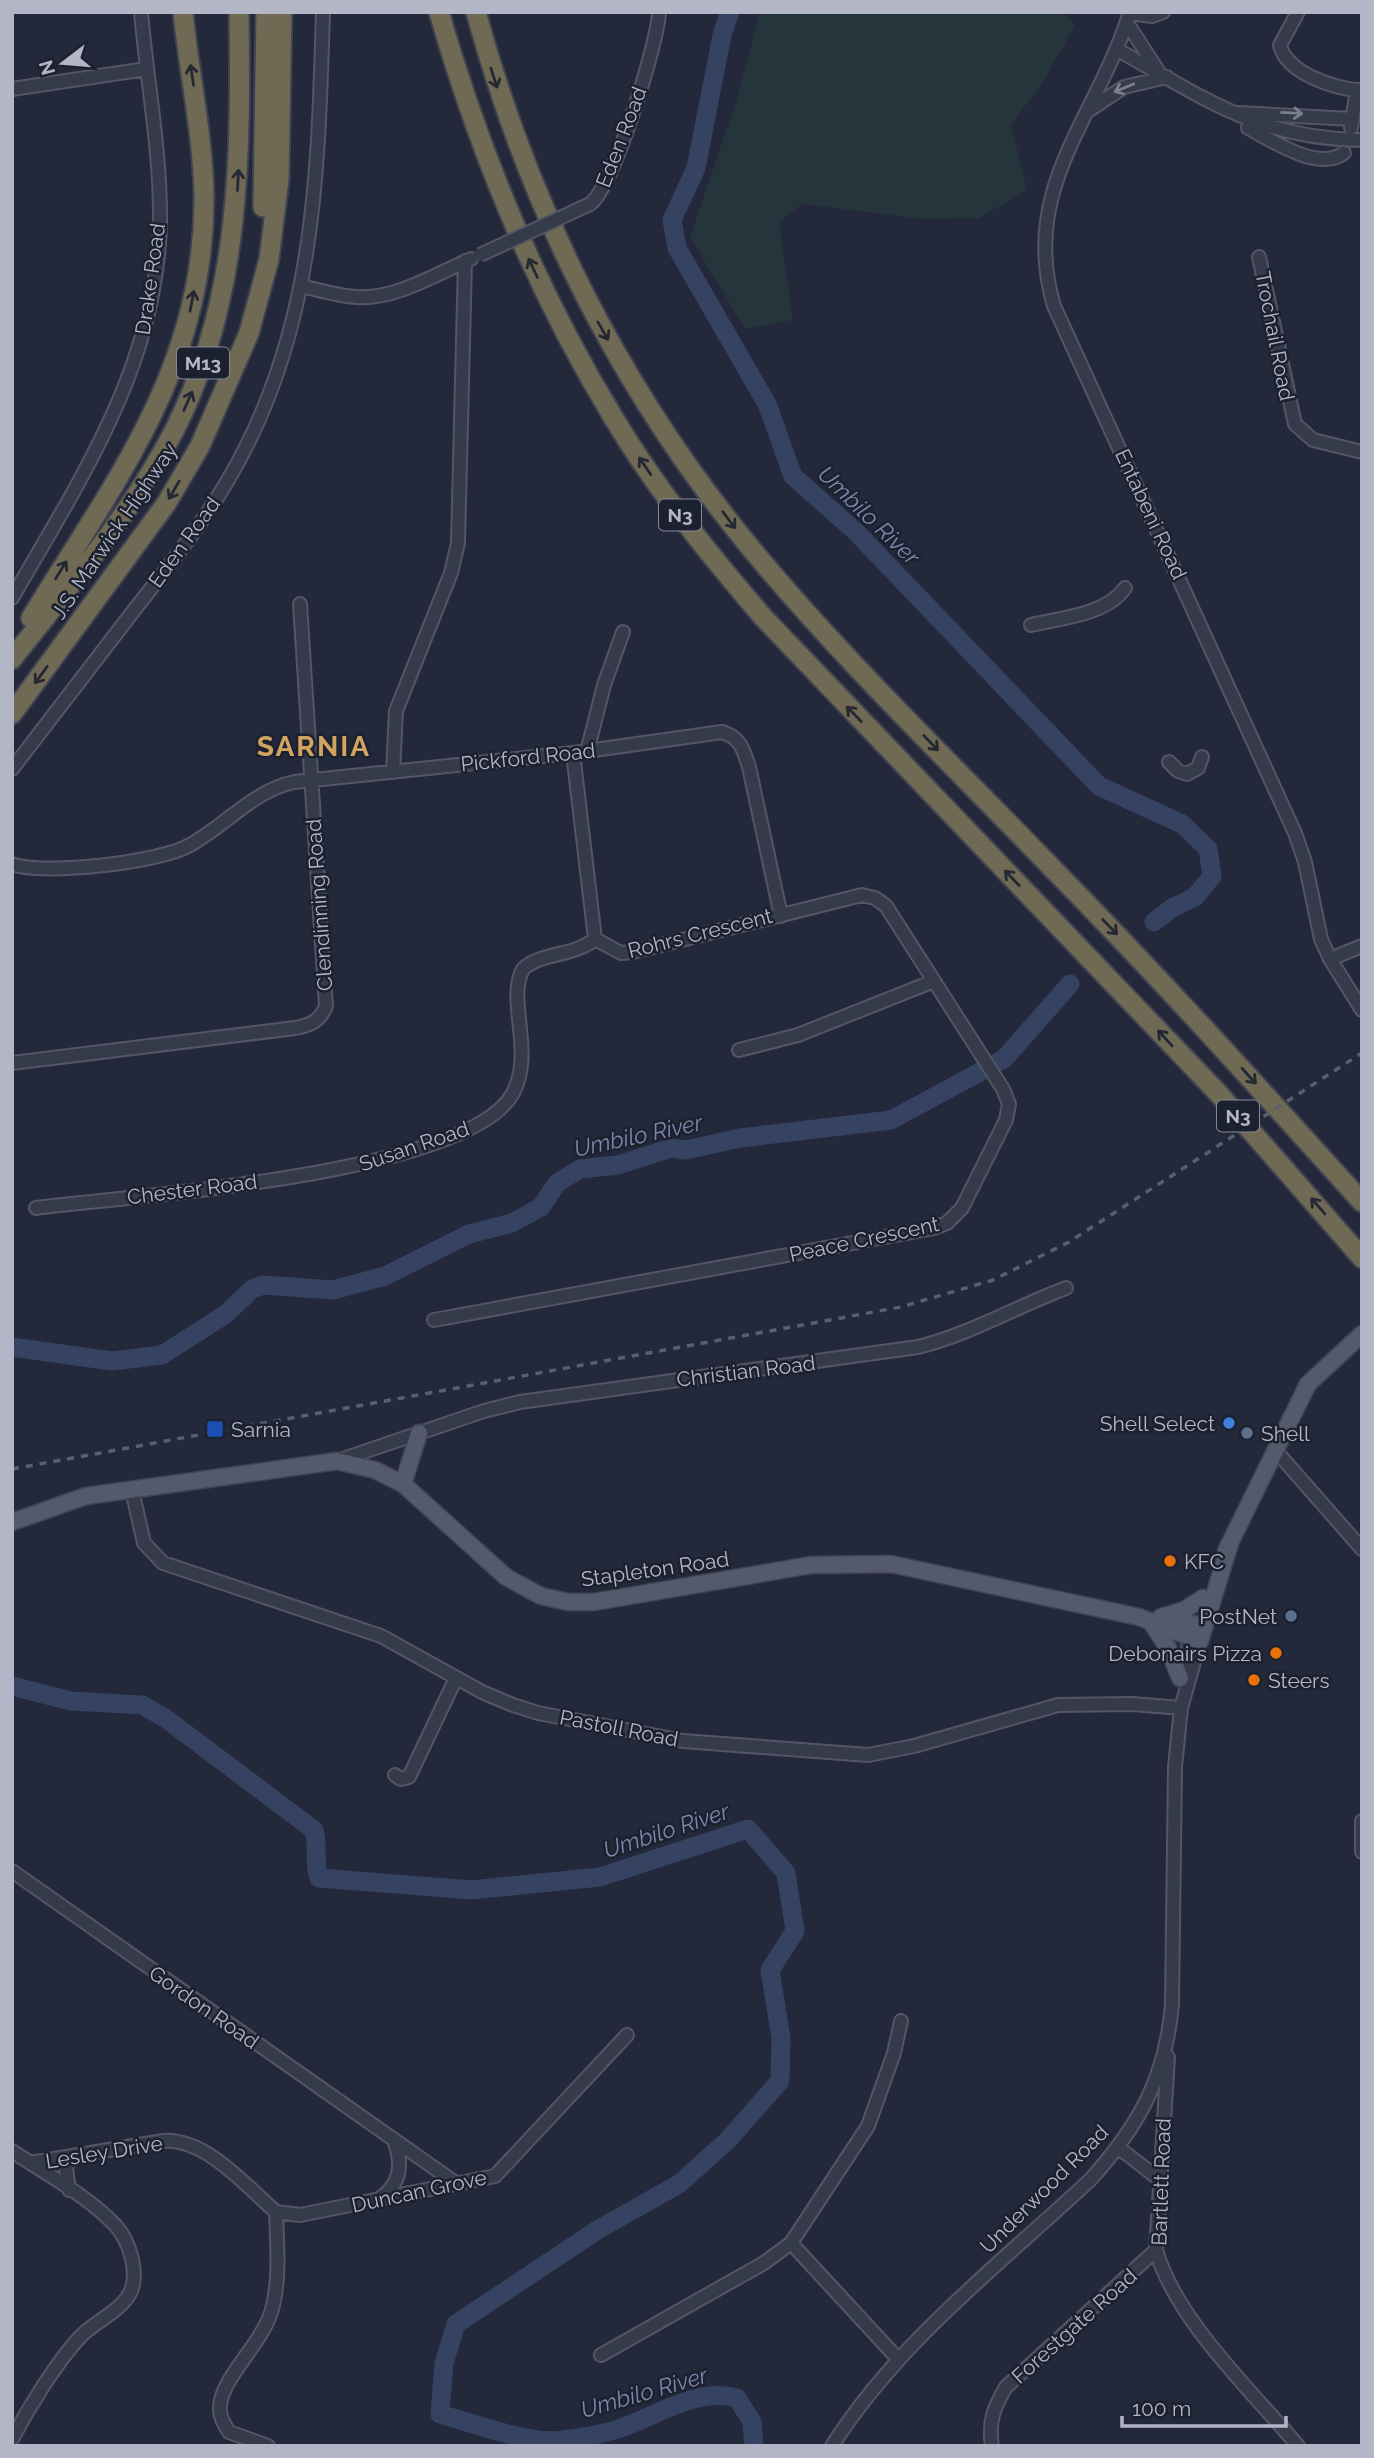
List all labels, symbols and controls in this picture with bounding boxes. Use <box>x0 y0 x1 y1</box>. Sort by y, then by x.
north arrow <box>28 28 98 98</box>
text: N <box>34 58 59 78</box>
one-way arrow <box>185 64 198 87</box>
one-way arrow <box>488 67 501 89</box>
street label: Eden Road <box>590 83 652 191</box>
one-way arrow <box>1114 83 1135 96</box>
one-way arrow <box>1280 107 1303 120</box>
one-way arrow <box>232 170 245 192</box>
street label: Drake Road <box>130 222 170 336</box>
one-way arrow <box>526 258 539 279</box>
street label: Trochail Road <box>1250 269 1300 403</box>
one-way arrow <box>186 290 199 313</box>
one-way arrow <box>597 321 611 341</box>
road number: M13 <box>177 348 229 378</box>
one-way arrow <box>182 391 195 412</box>
street label: J.S. Marwick Highway <box>46 438 182 624</box>
street label: Entabeni Road <box>1110 445 1192 583</box>
one-way arrow <box>638 456 652 476</box>
water label: Umbilo River <box>813 460 926 571</box>
one-way arrow <box>166 480 180 500</box>
street label: Eden Road <box>143 492 225 592</box>
road number: N3 <box>659 500 701 530</box>
one-way arrow <box>722 511 737 529</box>
one-way arrow <box>54 561 69 580</box>
one-way arrow <box>34 665 48 684</box>
one-way arrow <box>846 706 863 723</box>
district label: SARNIA <box>257 730 371 763</box>
one-way arrow <box>923 734 940 751</box>
street label: Pickford Road <box>459 737 597 777</box>
street label: Clendinning Road <box>301 818 337 992</box>
one-way arrow <box>1004 870 1021 887</box>
street label: Rohrs Crescent <box>625 903 775 963</box>
one-way arrow <box>1102 919 1119 936</box>
one-way arrow <box>1157 1029 1174 1046</box>
one-way arrow <box>1241 1067 1257 1085</box>
road number: N3 <box>1217 1100 1259 1132</box>
water label: Umbilo River <box>571 1108 706 1162</box>
street label: Susan Road <box>356 1115 472 1177</box>
street label: Chester Road <box>126 1169 258 1209</box>
one-way arrow <box>1310 1197 1326 1215</box>
street label: Peace Crescent <box>787 1211 941 1267</box>
street label: Christian Road <box>675 1350 817 1392</box>
place label: Shell Select <box>1100 1411 1215 1436</box>
marker: Shell Select <box>1221 1415 1237 1431</box>
place label: Sarnia <box>231 1417 291 1442</box>
marker: Sarnia <box>205 1419 225 1439</box>
place label: Shell <box>1261 1421 1310 1446</box>
marker: Shell <box>1239 1425 1255 1441</box>
street label: Stapleton Road <box>579 1546 731 1592</box>
place label: KFC <box>1184 1549 1224 1574</box>
marker: KFC <box>1162 1553 1178 1569</box>
place label: PostNet <box>1199 1604 1277 1629</box>
marker: PostNet <box>1283 1608 1299 1624</box>
place label: Debonairs Pizza <box>1108 1641 1262 1666</box>
marker: Debonairs Pizza <box>1268 1645 1284 1661</box>
place label: Steers <box>1268 1668 1330 1693</box>
marker: Steers <box>1246 1672 1262 1688</box>
street label: Pastoll Road <box>558 1704 680 1752</box>
water label: Umbilo River <box>600 1797 733 1863</box>
street label: Gordon Road <box>144 1960 264 2054</box>
street label: Bartlett Road <box>1146 2118 1176 2246</box>
street label: Underwood Road <box>975 2120 1113 2258</box>
street label: Lesley Drive <box>44 2130 164 2174</box>
street label: Duncan Grove <box>349 2164 489 2218</box>
street label: Forestgate Road <box>1006 2263 1142 2389</box>
water label: Umbilo River <box>578 2361 712 2423</box>
scale bar <box>1122 2384 1286 2428</box>
text: 100 m <box>1132 2396 1191 2421</box>

